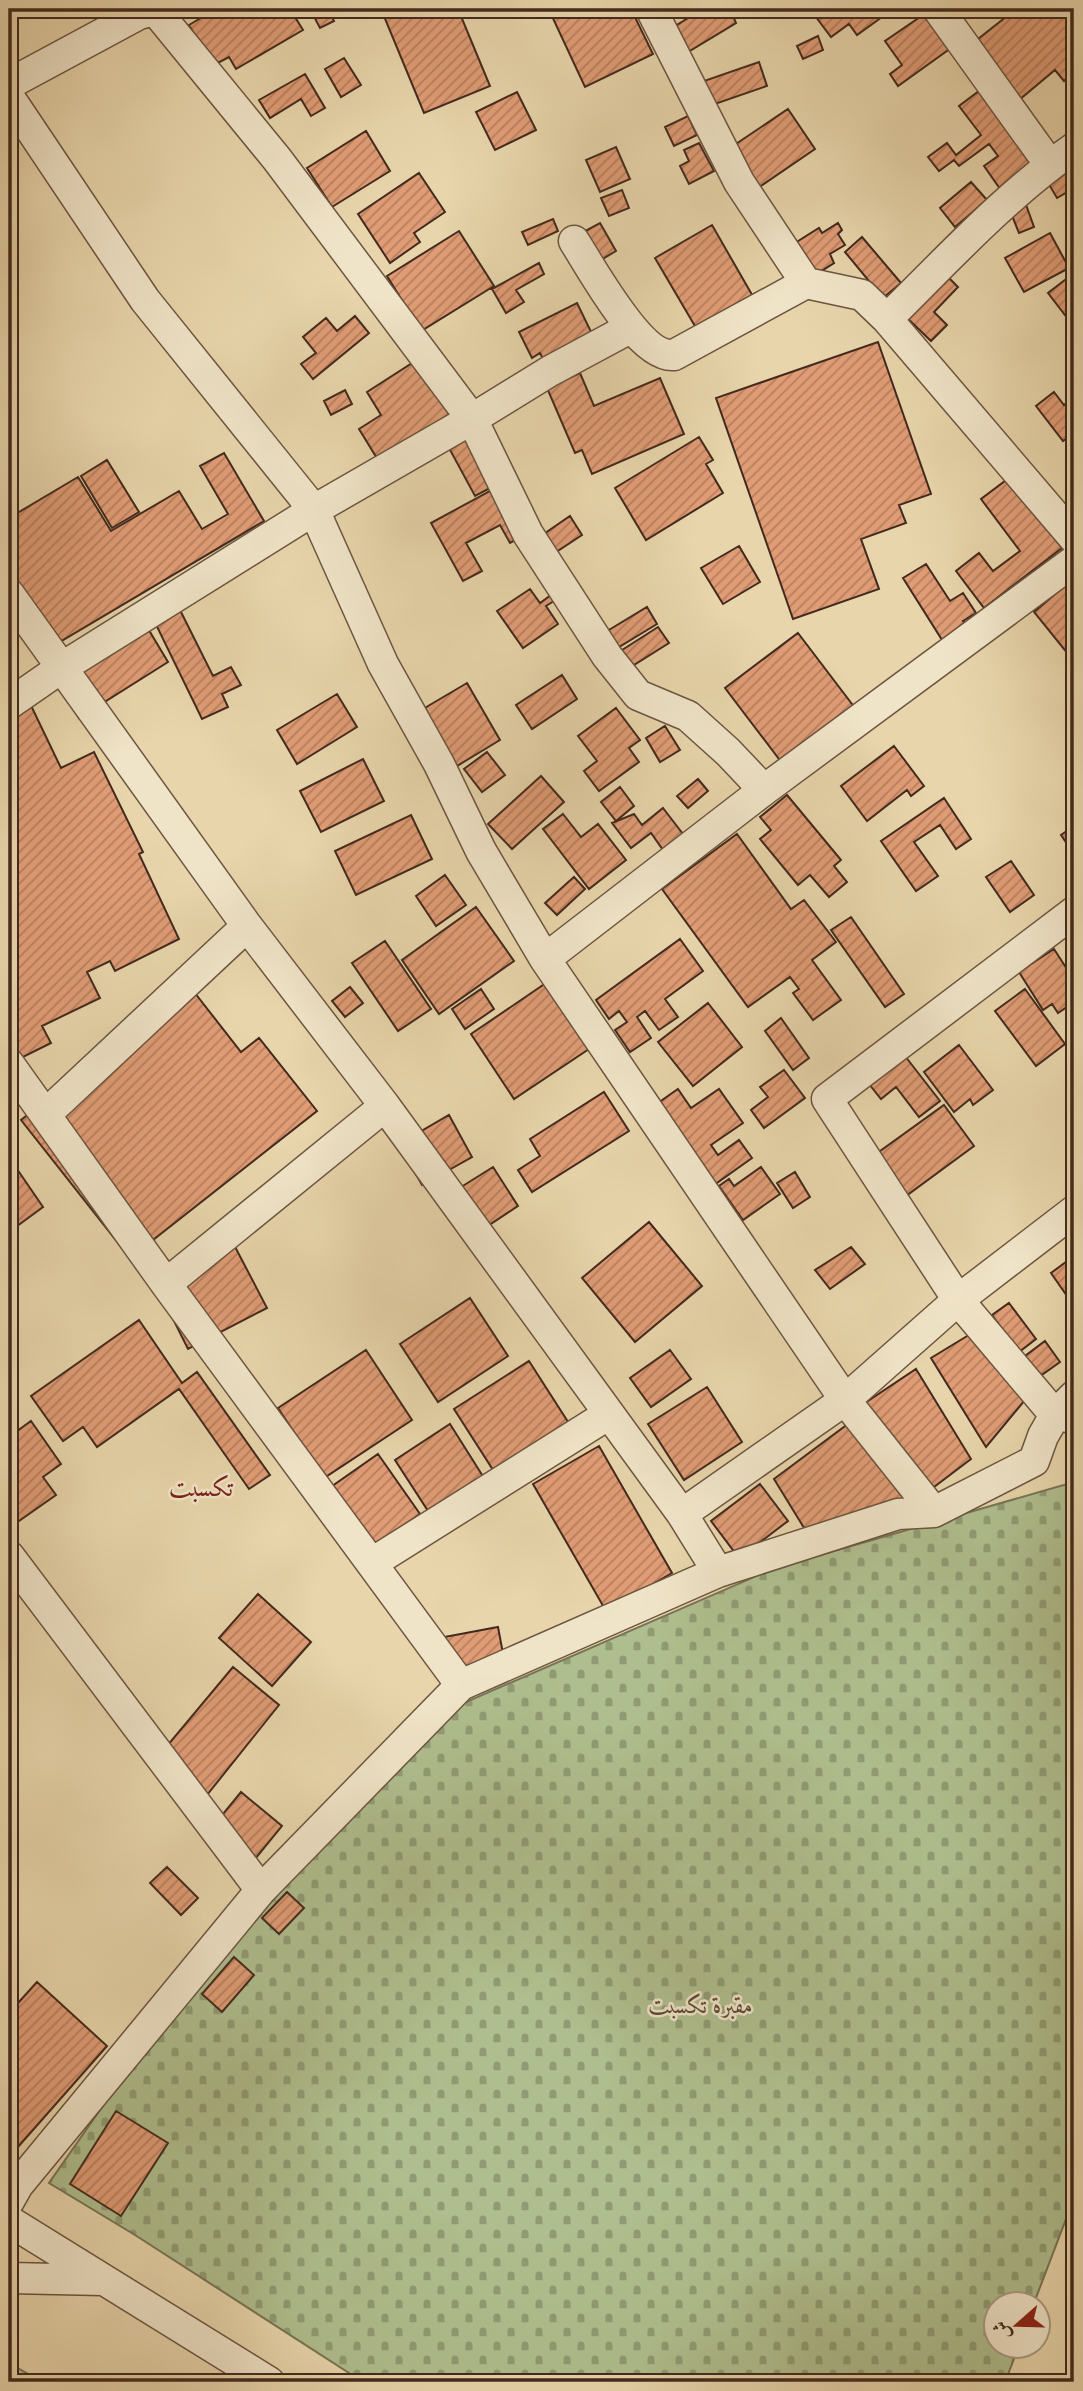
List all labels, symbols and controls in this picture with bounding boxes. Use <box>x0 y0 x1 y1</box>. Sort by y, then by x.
district label: تكسبت <box>169 1471 234 1508</box>
park label: مقبرة تكسبت <box>649 1990 753 2024</box>
north arrow <box>982 2290 1052 2360</box>
text: ش <box>987 2316 1019 2343</box>

